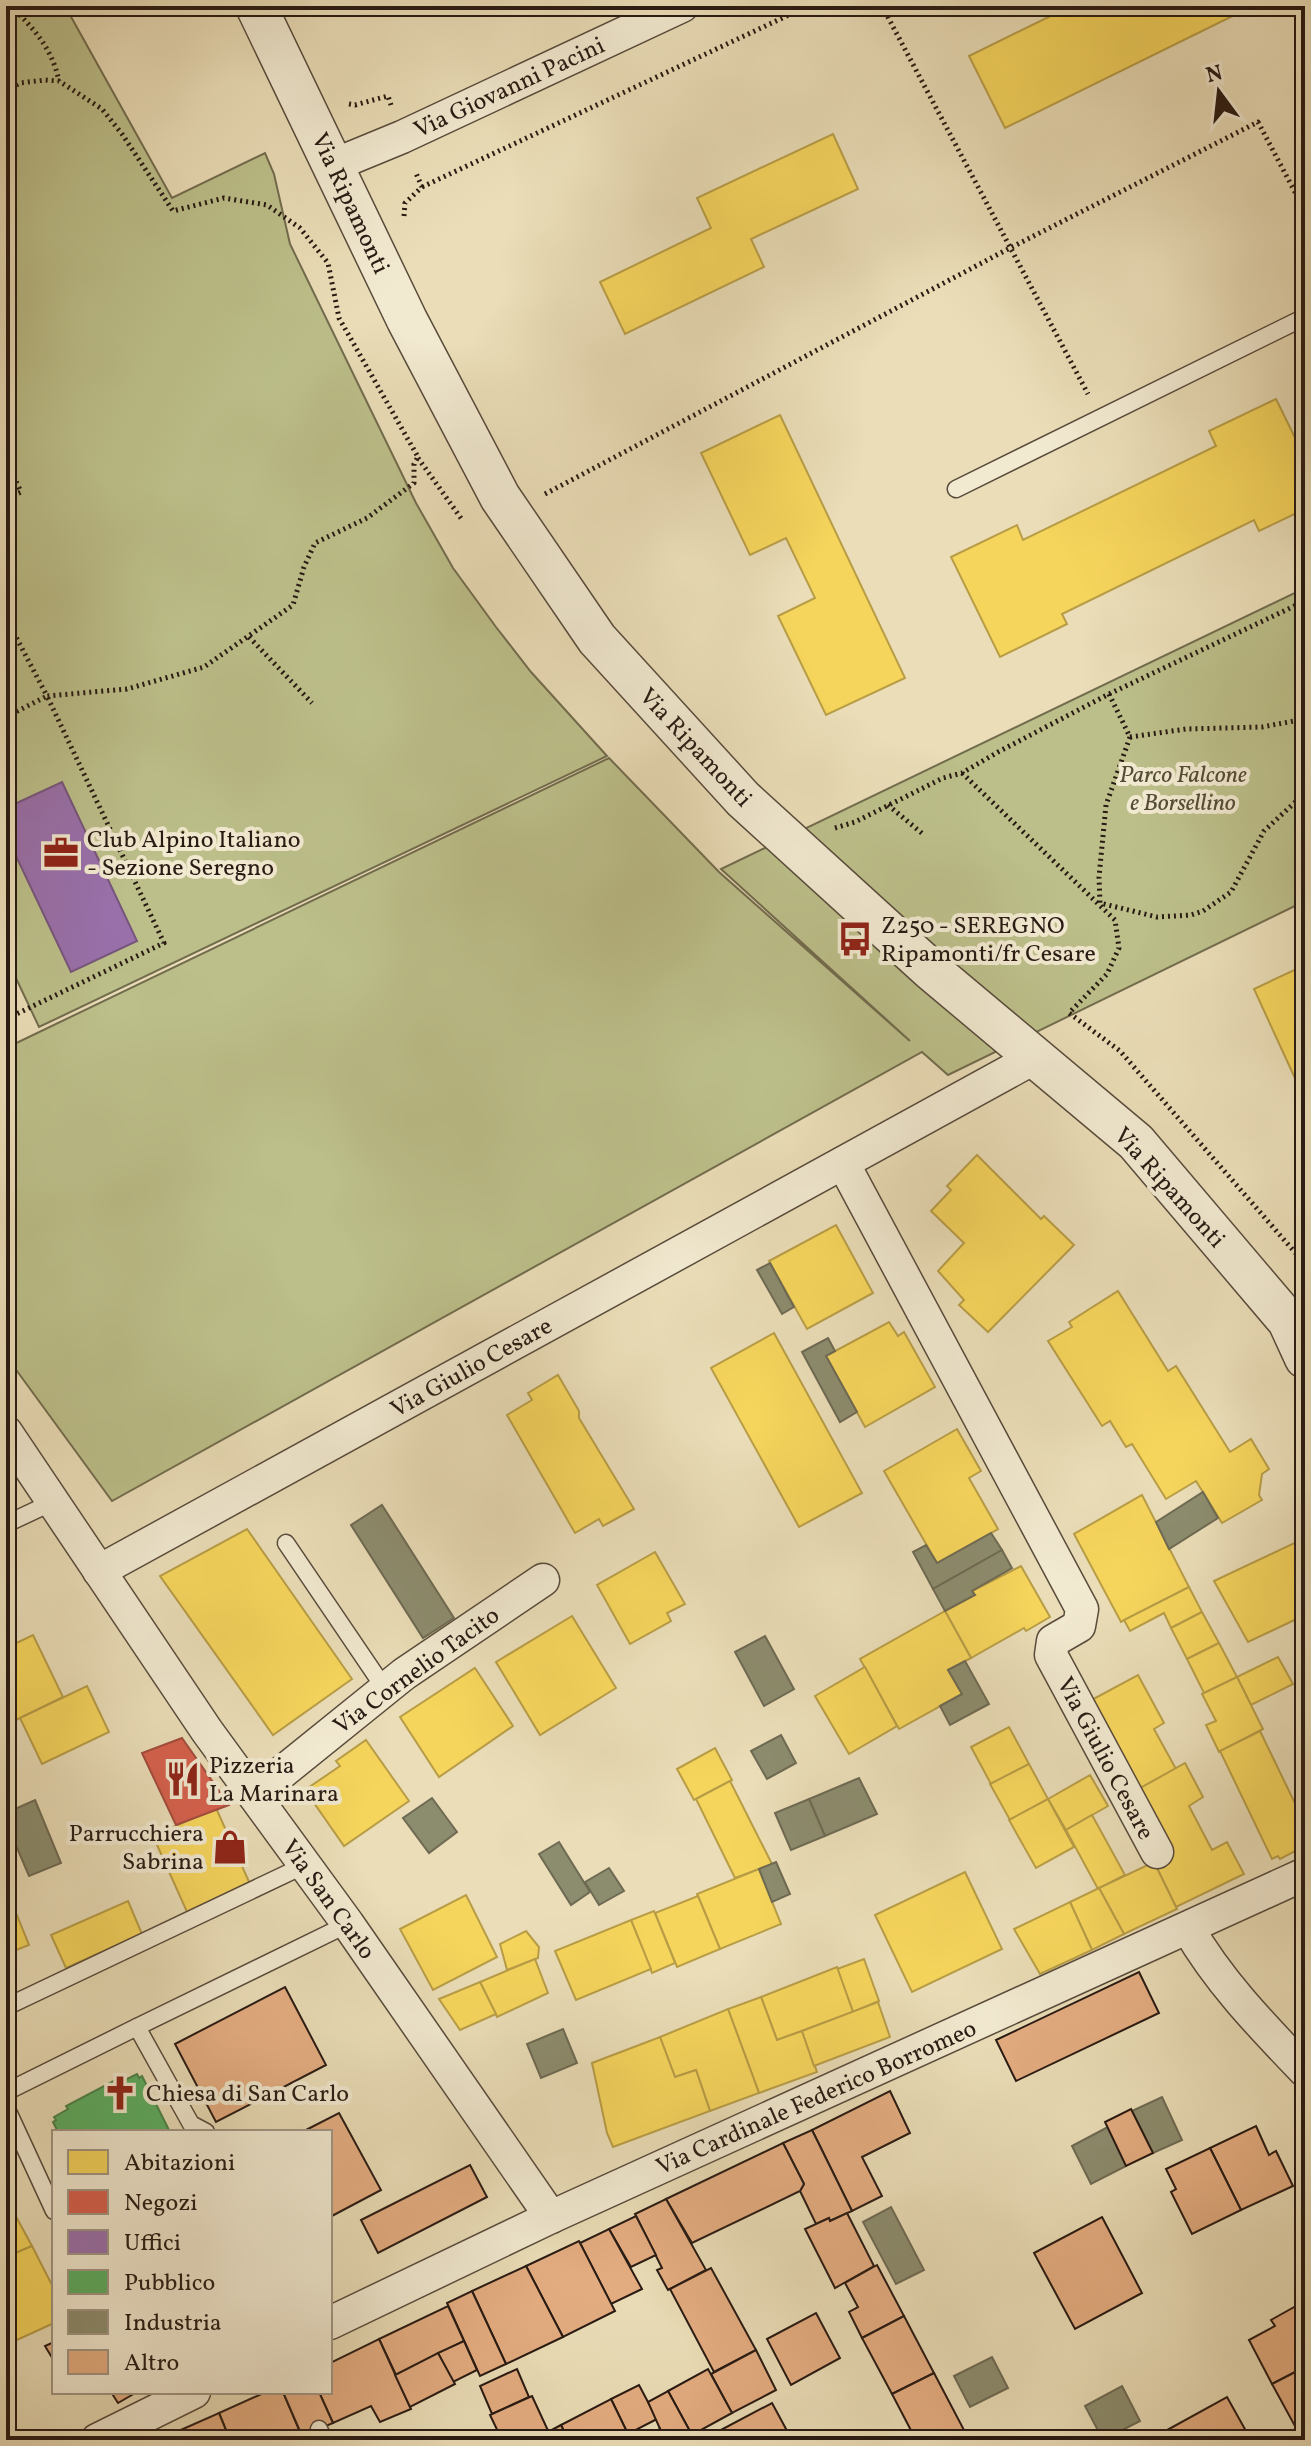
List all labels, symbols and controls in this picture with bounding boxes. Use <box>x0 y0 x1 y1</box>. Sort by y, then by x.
street label: Via Giovanni Pacini <box>409 30 611 148</box>
north arrow <box>1179 52 1259 132</box>
text: N <box>1203 58 1226 92</box>
street label: Via Ripamonti <box>302 128 397 280</box>
street label: Via Ripamonti <box>630 681 759 816</box>
park label: Parco Falcone e Borsellino <box>1119 759 1247 821</box>
place label: Club Alpino Italiano - Sezione Seregno <box>87 824 301 886</box>
office icon: Club Alpino Italiano - Sezione Seregno <box>42 834 80 872</box>
place label: Z250 - SEREGNO Ripamonti/fr Cesare <box>881 910 1096 972</box>
bus stop icon: Z250 - SEREGNO Ripamonti/fr Cesare <box>836 920 874 958</box>
street label: Via Ripamonti <box>1105 1120 1232 1256</box>
street label: Via Giulio Cesare <box>385 1310 559 1427</box>
street label: Via Cornelio Tacito <box>327 1600 507 1744</box>
street label: Via Giulio Cesare <box>1047 1671 1162 1846</box>
place label: Pizzeria La Marinara <box>209 1750 339 1812</box>
restaurant icon: Pizzeria La Marinara <box>164 1760 202 1798</box>
place label: Parrucchiera Sabrina <box>69 1818 204 1880</box>
shop icon: Parrucchiera Sabrina <box>211 1828 249 1866</box>
street label: Via San Carlo <box>272 1833 383 1967</box>
street label: Via Cardinale Federico Borromeo <box>651 2013 982 2185</box>
church icon: Chiesa di San Carlo <box>101 2074 139 2112</box>
place label: Chiesa di San Carlo <box>146 2078 349 2112</box>
legend <box>52 2130 332 2394</box>
text: Abitazioni <box>124 2147 235 2181</box>
text: Negozi <box>124 2187 197 2221</box>
text: Uffici <box>124 2227 181 2261</box>
text: Pubblico <box>124 2267 215 2301</box>
text: Industria <box>124 2307 222 2341</box>
text: Altro <box>124 2347 179 2381</box>

